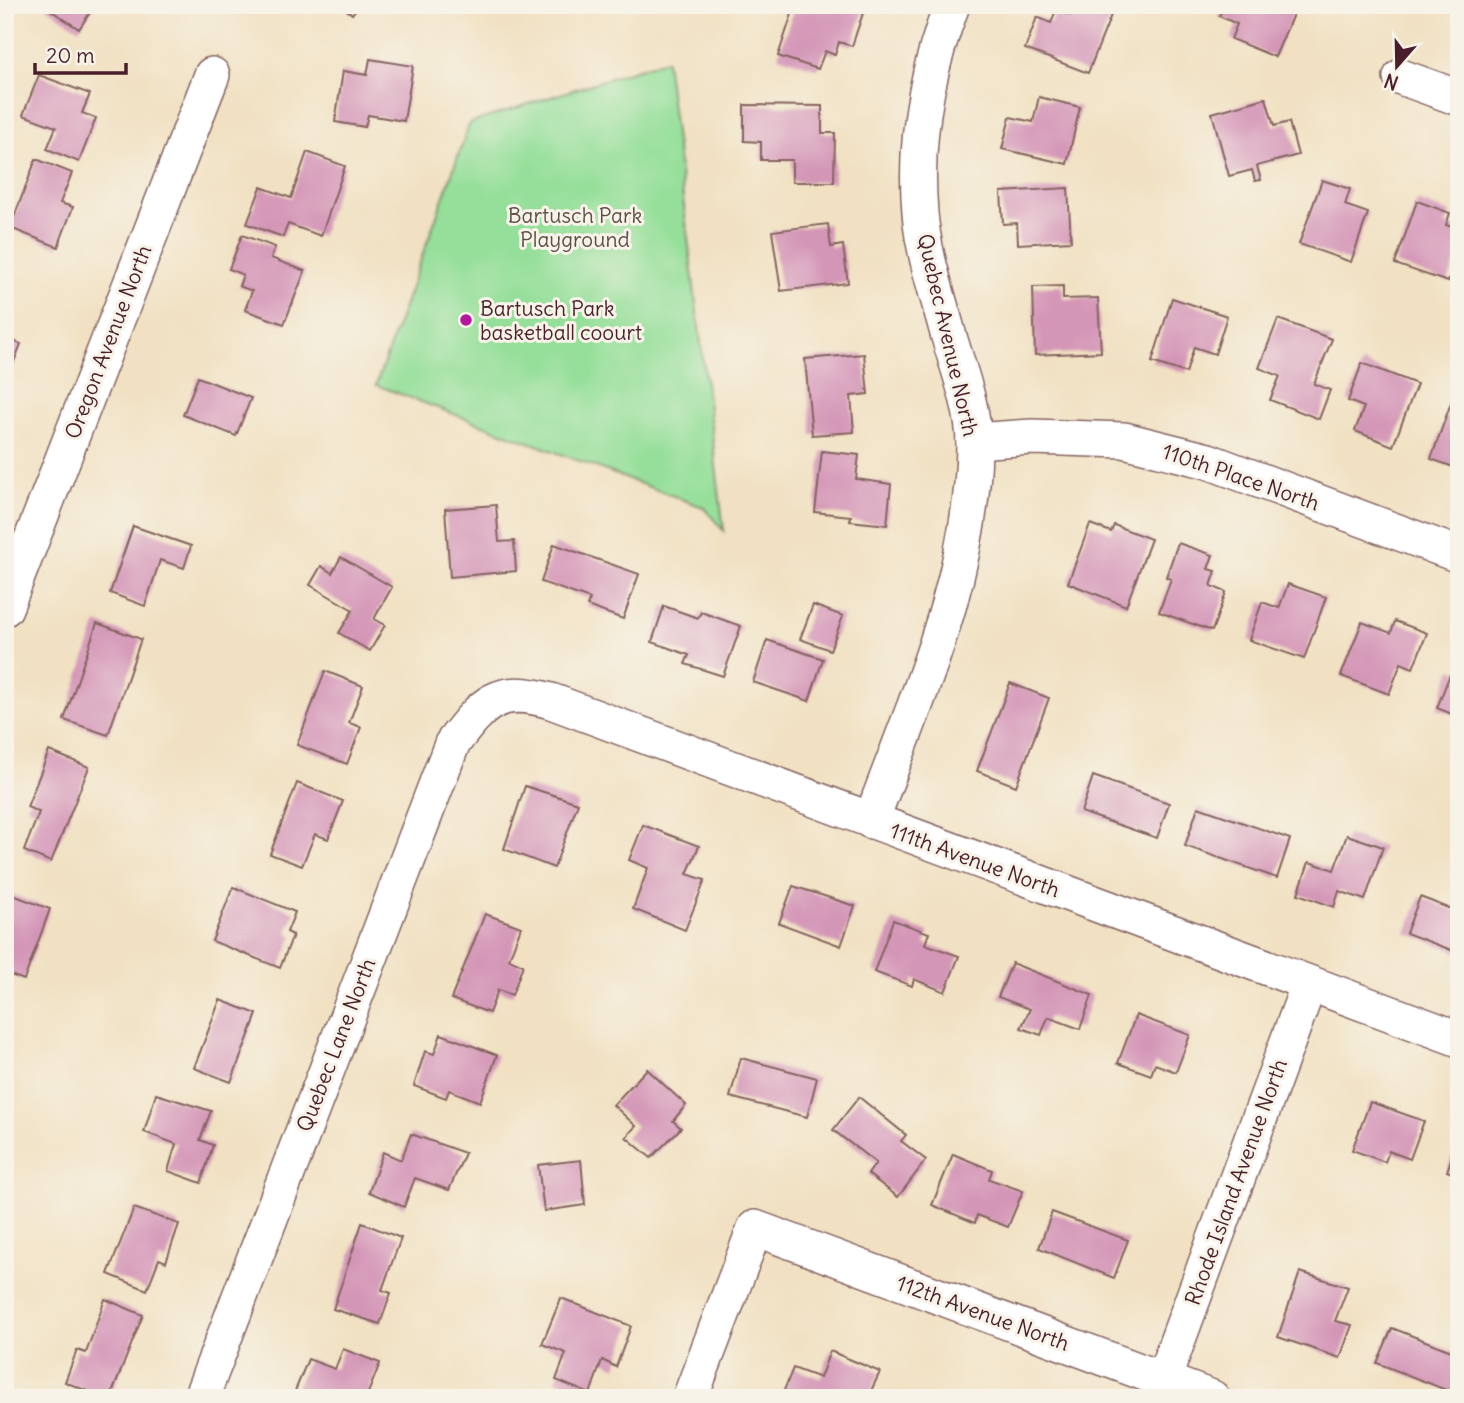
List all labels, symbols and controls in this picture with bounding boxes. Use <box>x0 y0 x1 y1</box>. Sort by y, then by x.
scale bar <box>35 32 126 76</box>
north arrow <box>1362 32 1432 102</box>
text: 20 m <box>46 42 95 69</box>
text: N <box>1381 68 1401 95</box>
park label: Bartusch Park Playground <box>508 202 642 253</box>
street label: Quebec Avenue North <box>912 231 984 439</box>
street label: Oregon Avenue North <box>59 241 157 443</box>
place label: Bartusch Park basketball coourt <box>480 295 642 346</box>
marker: Bartusch Park basketball coourt <box>458 312 474 328</box>
street label: 110th Place North <box>1159 437 1323 517</box>
street label: 111th Avenue North <box>887 817 1063 903</box>
street label: Quebec Lane North <box>291 954 381 1136</box>
street label: Rhode Island Avenue North <box>1179 1055 1293 1309</box>
street label: 112th Avenue North <box>893 1269 1073 1357</box>

